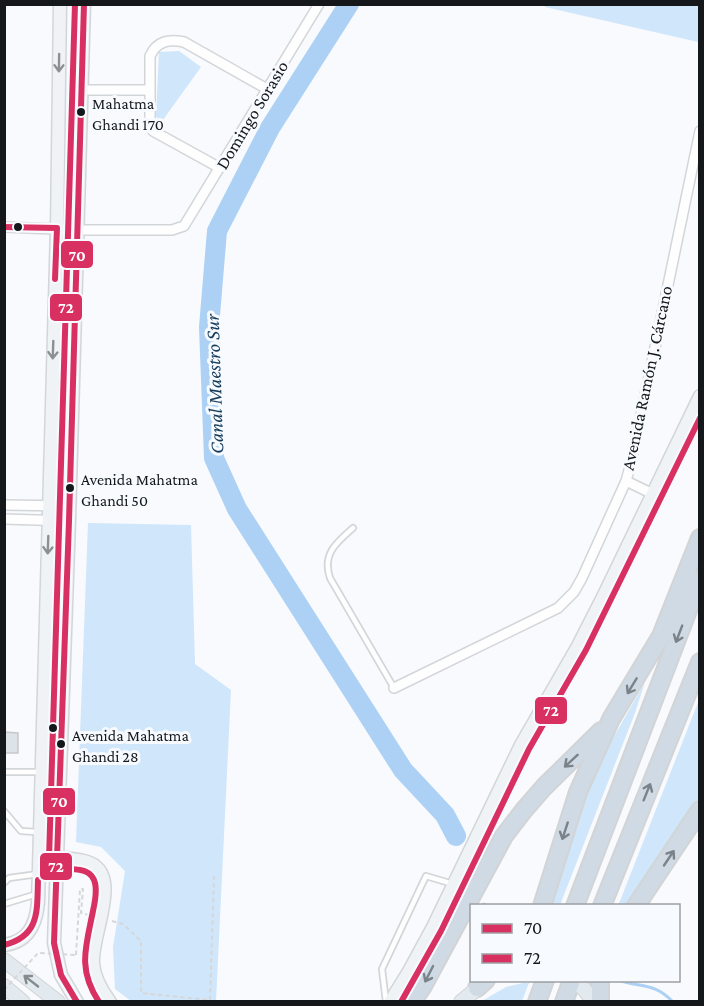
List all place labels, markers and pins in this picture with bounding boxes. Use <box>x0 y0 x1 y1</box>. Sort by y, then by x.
place label: Mahatma Ghandi 170 <box>92 95 164 133</box>
marker: Mahatma Ghandi 170 <box>75 106 87 118</box>
unlabelled marker <box>12 221 24 233</box>
place label: Avenida Mahatma Ghandi 50 <box>81 471 198 509</box>
marker: Avenida Mahatma Ghandi 50 <box>64 482 76 494</box>
unlabelled marker <box>47 722 59 734</box>
place label: Avenida Mahatma Ghandi 28 <box>72 727 189 765</box>
marker: Avenida Mahatma Ghandi 28 <box>55 738 67 750</box>

